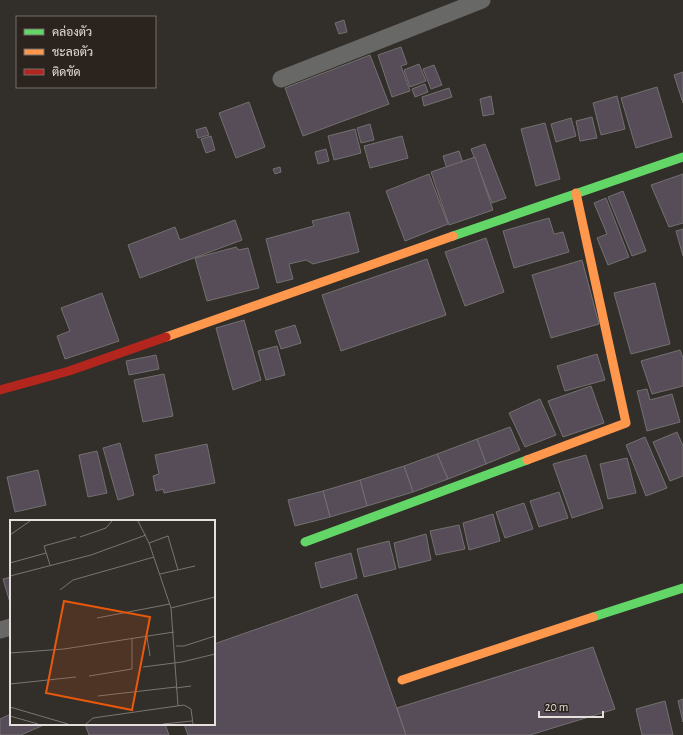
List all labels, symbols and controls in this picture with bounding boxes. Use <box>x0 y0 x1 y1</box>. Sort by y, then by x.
legend <box>16 16 156 88</box>
text: คล่องตัว <box>52 25 92 38</box>
text: ชะลอตัว <box>52 45 93 58</box>
text: ติดขัด <box>52 65 81 78</box>
inset map <box>10 520 215 725</box>
scale bar <box>539 693 603 719</box>
text: 20 m <box>545 701 568 713</box>

